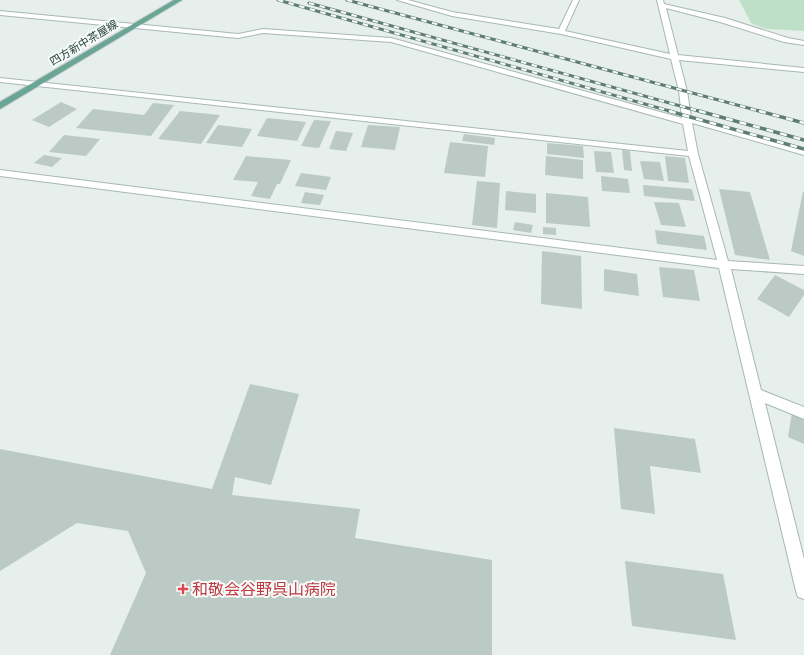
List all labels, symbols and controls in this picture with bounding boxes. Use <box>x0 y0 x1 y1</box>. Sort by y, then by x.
street label: 四方新中茶屋線 <box>48 18 120 68</box>
place label: 和敬会谷野呉山病院 <box>192 580 336 599</box>
marker: 和敬会谷野呉山病院 <box>177 583 189 595</box>

